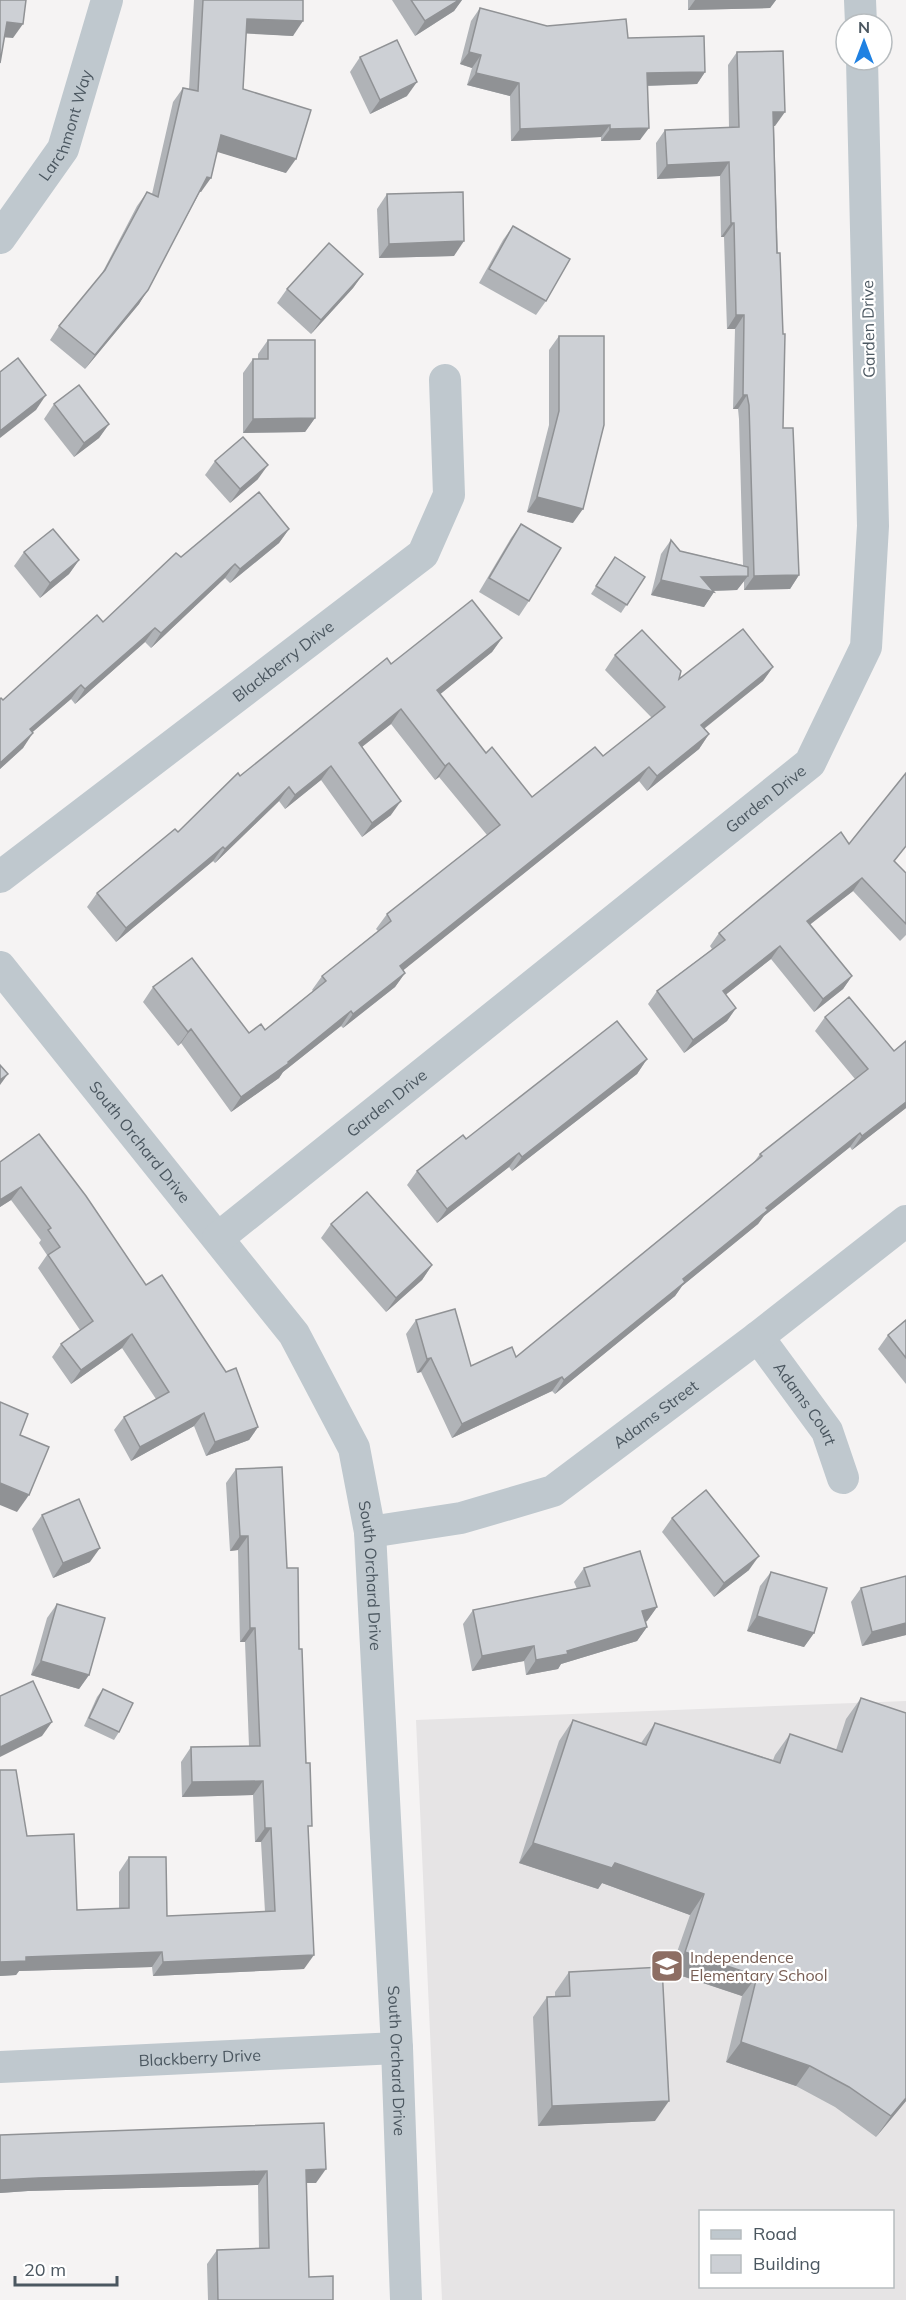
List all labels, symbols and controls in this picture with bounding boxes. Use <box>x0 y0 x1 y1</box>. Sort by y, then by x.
north arrow <box>834 12 894 72</box>
text: N <box>858 17 870 37</box>
street label: Larchmont Way <box>34 67 96 184</box>
street label: Garden Drive <box>857 280 879 378</box>
street label: Blackberry Drive <box>228 616 338 706</box>
street label: Garden Drive <box>721 760 810 837</box>
street label: Garden Drive <box>342 1064 431 1141</box>
street label: South Orchard Drive <box>85 1077 195 1207</box>
street label: Adams Court <box>770 1358 841 1448</box>
street label: Adams Street <box>609 1375 702 1453</box>
street label: South Orchard Drive <box>354 1499 386 1651</box>
place label: Independence Elementary School <box>690 1947 828 1985</box>
school or university icon: Independence Elementary School <box>649 1948 685 1984</box>
street label: South Orchard Drive <box>384 1985 410 2136</box>
street label: Blackberry Drive <box>138 2045 261 2070</box>
legend <box>699 2210 894 2288</box>
text: Road <box>753 2222 797 2245</box>
scale bar <box>15 2249 117 2287</box>
text: Building <box>753 2252 821 2275</box>
text: 20 m <box>24 2258 66 2281</box>

